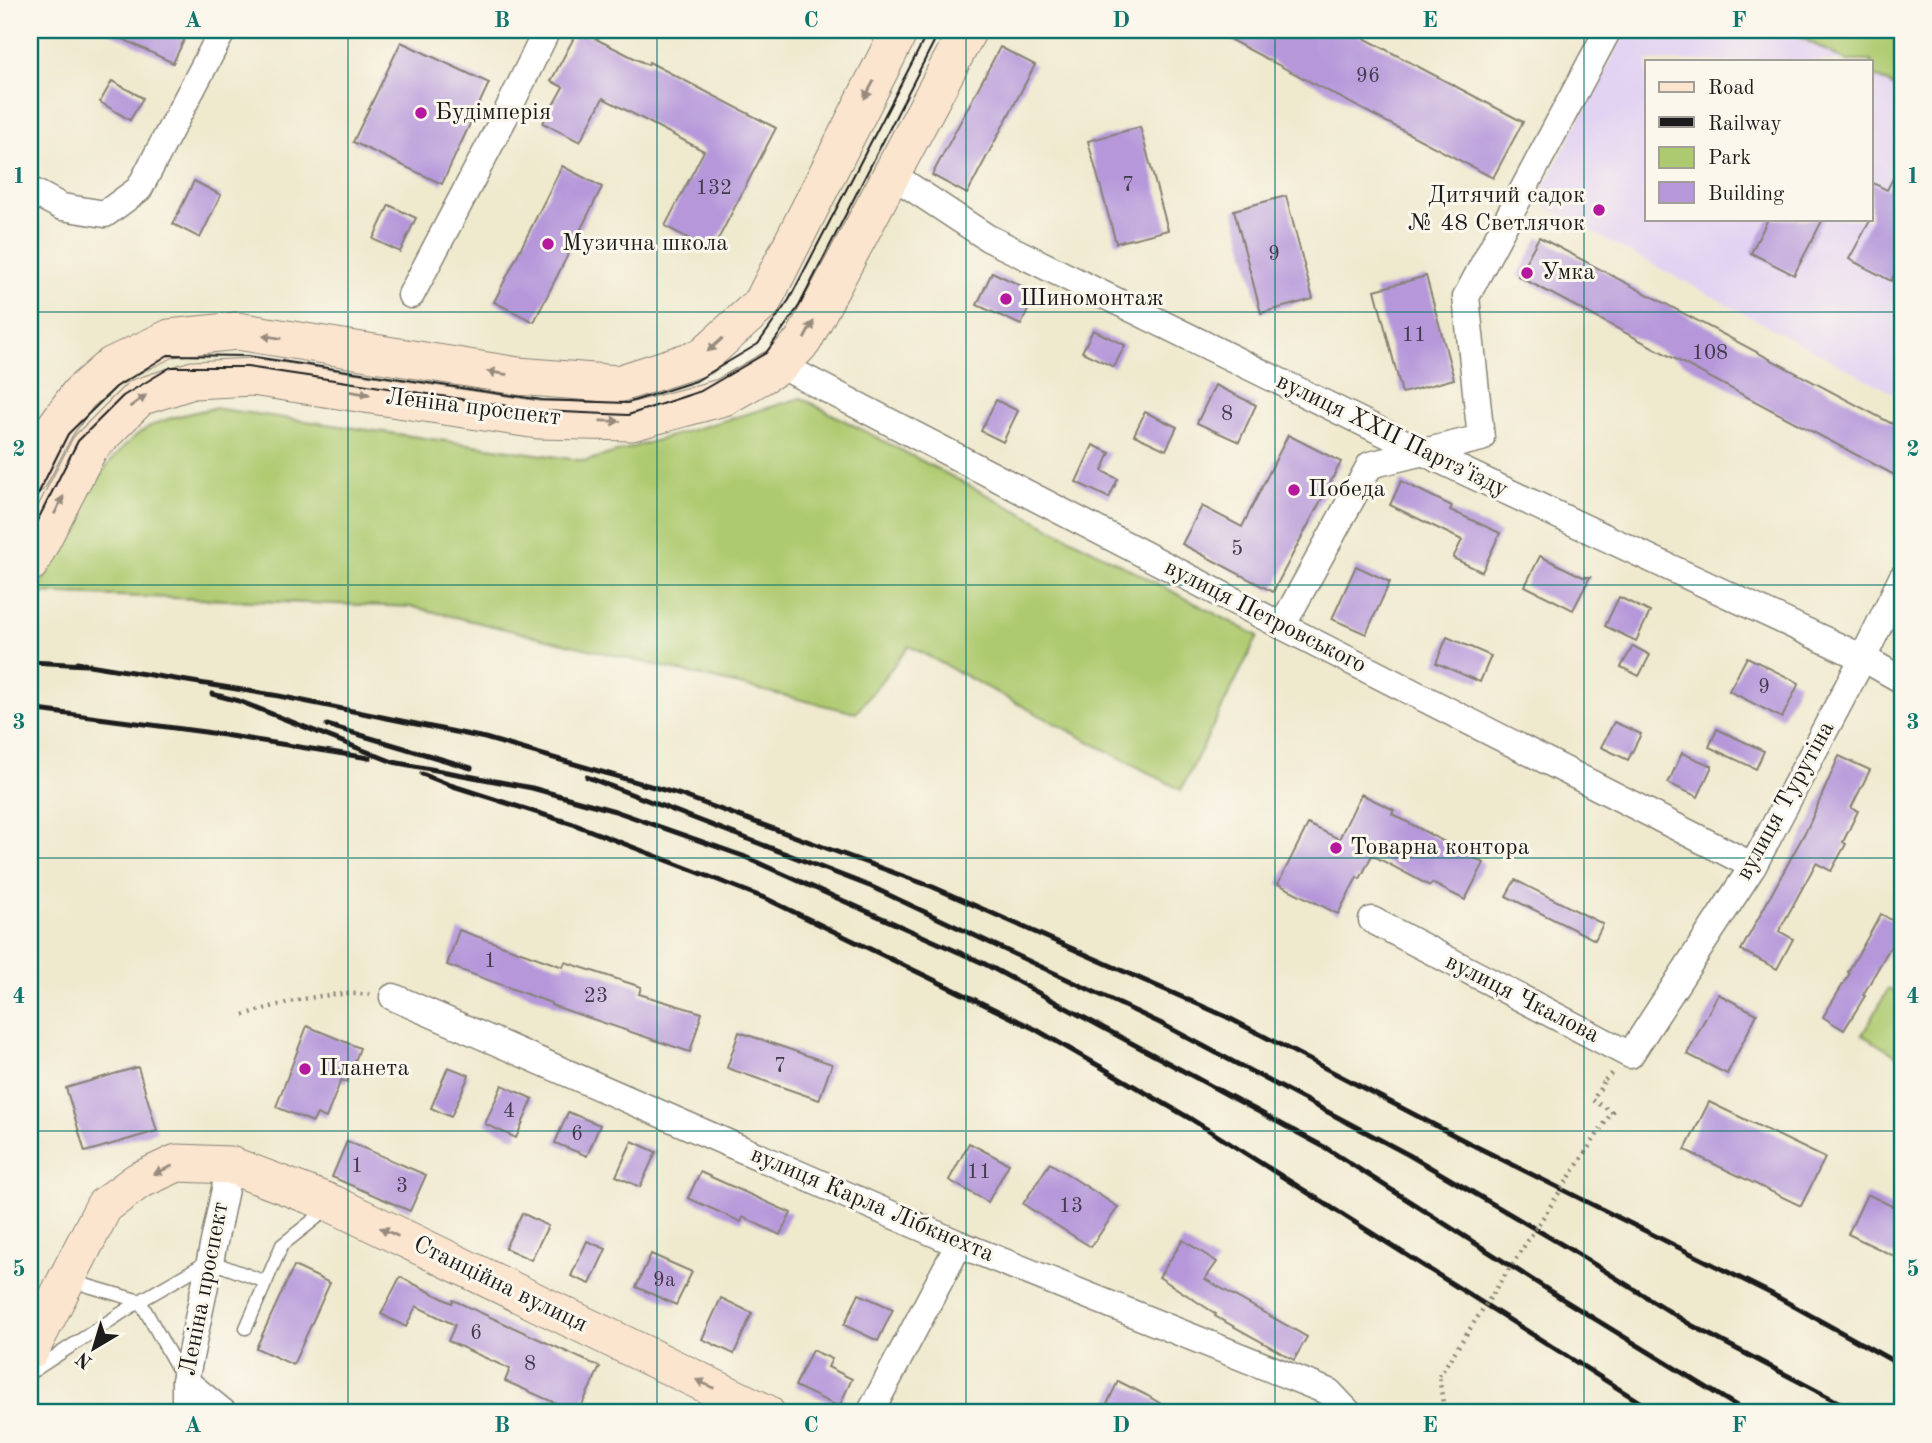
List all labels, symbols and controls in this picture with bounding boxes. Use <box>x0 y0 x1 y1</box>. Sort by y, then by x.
text: A <box>184 9 202 32</box>
text: B <box>494 9 510 32</box>
text: C <box>803 9 819 32</box>
text: D <box>1112 9 1130 32</box>
text: E <box>1422 9 1438 32</box>
text: F <box>1731 9 1747 32</box>
legend <box>1645 60 1872 220</box>
house number: 96 <box>1356 66 1380 87</box>
text: Road <box>1708 78 1755 99</box>
one-way arrow <box>863 80 874 100</box>
place label: Будімперія <box>435 101 551 125</box>
marker: Будімперія <box>413 105 429 121</box>
text: Railway <box>1708 114 1782 135</box>
text: Park <box>1708 148 1751 169</box>
text: 1 <box>12 165 26 188</box>
text: 1 <box>1906 165 1920 188</box>
house number: 7 <box>1122 175 1134 196</box>
house number: 132 <box>696 178 732 199</box>
place label: Дитячий садок № 48 Светлячок <box>1408 184 1585 236</box>
text: Building <box>1708 184 1785 205</box>
marker: Дитячий садок № 48 Светлячок <box>1591 202 1607 218</box>
place label: Музична школа <box>562 232 728 256</box>
marker: Музична школа <box>540 236 556 252</box>
house number: 9 <box>1268 244 1280 265</box>
place label: Умка <box>1541 261 1595 285</box>
marker: Умка <box>1519 265 1535 281</box>
place label: Шиномонтаж <box>1020 287 1164 311</box>
marker: Шиномонтаж <box>998 291 1014 307</box>
one-way arrow <box>803 320 814 340</box>
house number: 11 <box>1402 325 1426 346</box>
one-way arrow <box>261 331 283 342</box>
one-way arrow <box>706 337 724 353</box>
house number: 108 <box>1692 343 1728 364</box>
one-way arrow <box>486 367 508 378</box>
street label: вулиця XXII Партз'їзду <box>1272 369 1512 503</box>
street label: Леніна проспект <box>384 385 562 431</box>
one-way arrow <box>349 388 371 399</box>
one-way arrow <box>129 394 147 408</box>
house number: 8 <box>1221 404 1233 425</box>
one-way arrow <box>599 415 621 427</box>
text: 2 <box>12 438 26 461</box>
text: 2 <box>1906 438 1920 461</box>
place label: Победа <box>1308 478 1386 502</box>
marker: Победа <box>1286 482 1302 498</box>
one-way arrow <box>54 495 65 515</box>
house number: 5 <box>1231 539 1243 560</box>
street label: вулиця Петровського <box>1160 556 1370 678</box>
house number: 9 <box>1758 677 1770 698</box>
text: 3 <box>12 711 26 734</box>
text: 3 <box>1906 711 1920 734</box>
street label: вулиця Турутіна <box>1732 717 1840 884</box>
place label: Товарна контора <box>1350 836 1530 860</box>
marker: Товарна контора <box>1328 840 1344 856</box>
street label: вулиця Чкалова <box>1441 950 1603 1048</box>
house number: 1 <box>484 951 496 972</box>
text: 4 <box>12 985 26 1008</box>
text: 4 <box>1906 985 1920 1008</box>
house number: 23 <box>584 986 608 1007</box>
house number: 7 <box>774 1056 786 1077</box>
place label: Планета <box>319 1057 409 1081</box>
marker: Планета <box>297 1061 313 1077</box>
house number: 4 <box>503 1101 515 1122</box>
house number: 6 <box>571 1124 583 1145</box>
street label: вулиця Карла Лібкнехта <box>747 1143 997 1267</box>
house number: 1 <box>351 1156 363 1177</box>
house number: 11 <box>967 1162 991 1183</box>
one-way arrow <box>153 1164 173 1176</box>
house number: 3 <box>396 1176 408 1197</box>
house number: 13 <box>1059 1196 1083 1217</box>
street label: Леніна проспект <box>176 1200 234 1378</box>
one-way arrow <box>379 1226 399 1237</box>
street label: Станційна вулиця <box>409 1233 591 1337</box>
text: 5 <box>12 1258 26 1281</box>
text: 5 <box>1906 1258 1920 1281</box>
house number: 9а <box>653 1270 675 1291</box>
north arrow <box>60 1314 130 1384</box>
house number: 6 <box>470 1323 482 1344</box>
text: N <box>73 1347 97 1371</box>
house number: 8 <box>524 1354 536 1375</box>
one-way arrow <box>694 1378 715 1389</box>
text: A <box>184 1414 202 1437</box>
text: B <box>494 1414 510 1437</box>
text: C <box>803 1414 819 1437</box>
text: D <box>1112 1414 1130 1437</box>
text: E <box>1422 1414 1438 1437</box>
text: F <box>1731 1414 1747 1437</box>

